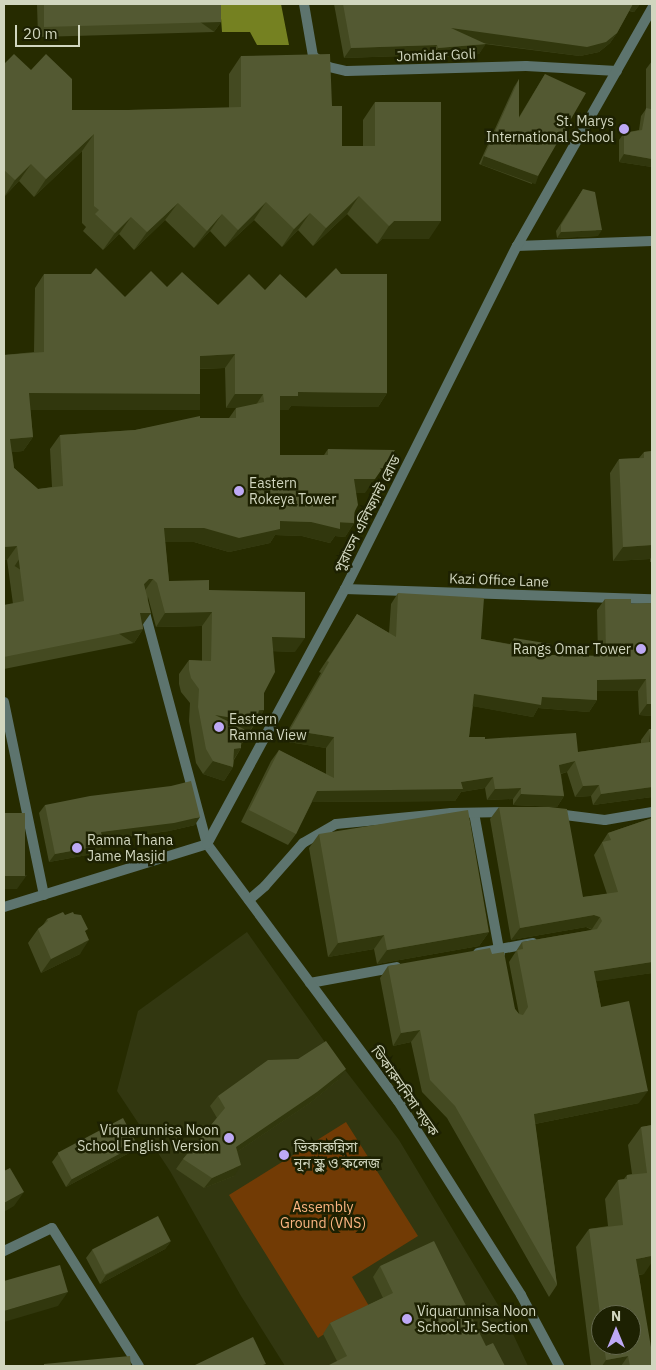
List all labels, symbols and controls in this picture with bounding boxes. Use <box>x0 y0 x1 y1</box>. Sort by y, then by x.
scale bar <box>18 15 82 47</box>
text: 20 m <box>23 24 58 43</box>
street label: Jomidar Goli <box>396 45 476 65</box>
place label: St. Marys International School <box>486 113 614 146</box>
marker: St. Marys International School <box>618 123 630 135</box>
street label: পুরাতন এলিফ্যান্ট রোড <box>330 453 404 575</box>
place label: Eastern Rokeya Tower <box>249 475 336 508</box>
marker: Eastern Rokeya Tower <box>233 485 245 497</box>
street label: Kazi Office Lane <box>449 570 549 590</box>
place label: Rangs Omar Tower <box>513 641 631 657</box>
marker: Rangs Omar Tower <box>635 643 647 655</box>
place label: Eastern Ramna View <box>229 711 307 744</box>
marker: Eastern Ramna View <box>213 721 225 733</box>
place label: Ramna Thana Jame Masjid <box>87 832 173 864</box>
marker: Ramna Thana Jame Masjid <box>71 842 83 854</box>
street label: ভিকারুননিসা সড়ক <box>368 1043 442 1139</box>
place label: Viquarunnisa Noon School English Version <box>77 1122 219 1154</box>
marker: Viquarunnisa Noon School English Version <box>223 1132 235 1144</box>
place label: ভিকারুন্নিসা নূন স্কুল ও কলেজ <box>294 1139 380 1172</box>
marker: ভিকারুন্নিসা নূন স্কুল ও কলেজ <box>278 1149 290 1161</box>
park label: Assembly Ground (VNS) <box>280 1199 366 1232</box>
place label: Viquarunnisa Noon School Jr. Section <box>417 1303 536 1335</box>
north arrow <box>591 1305 641 1355</box>
text: N <box>611 1307 621 1325</box>
marker: Viquarunnisa Noon School Jr. Section <box>401 1313 413 1325</box>

